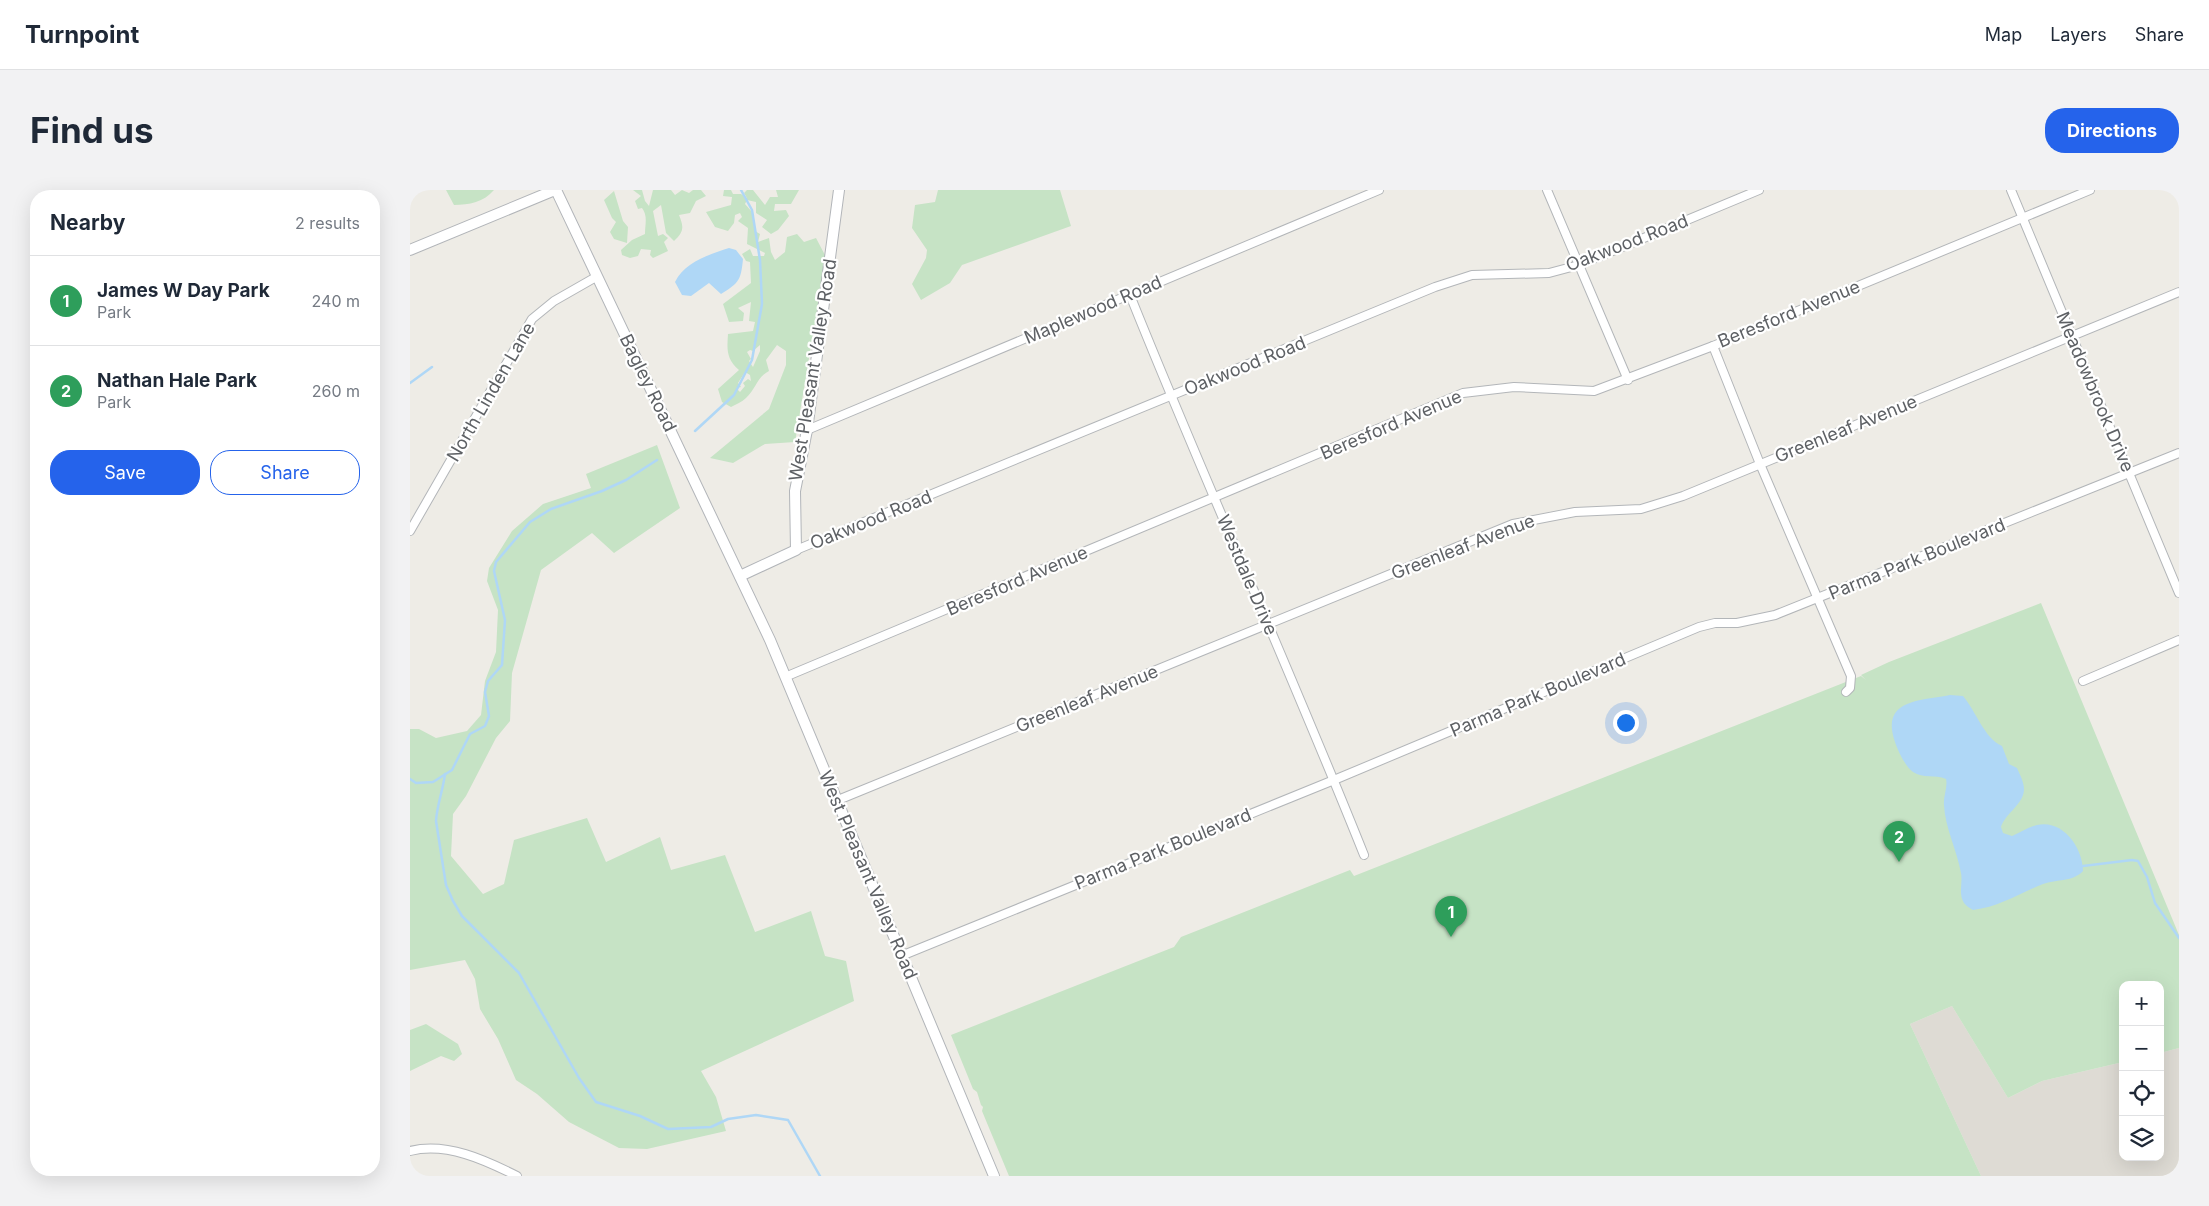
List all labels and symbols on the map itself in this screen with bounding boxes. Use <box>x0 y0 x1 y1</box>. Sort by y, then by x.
street label: Oakwood Road <box>1563 210 1691 275</box>
street label: West Pleasant Valley Road <box>785 257 840 483</box>
street label: Maplewood Road <box>1021 271 1165 348</box>
street label: Beresford Avenue <box>1715 275 1863 352</box>
street label: Meadowbrook Drive <box>2052 309 2139 475</box>
street label: North Linden Lane <box>442 319 539 465</box>
street label: Bagley Road <box>616 331 681 435</box>
street label: Oakwood Road <box>1181 332 1309 399</box>
street label: Beresford Avenue <box>1317 385 1465 464</box>
street label: Greenleaf Avenue <box>1772 390 1920 467</box>
street label: Oakwood Road <box>807 486 935 553</box>
street label: Greenleaf Avenue <box>1388 510 1537 584</box>
street label: Westdale Drive <box>1213 512 1282 638</box>
street label: Parma Park Boulevard <box>1825 513 2008 604</box>
street label: Beresford Avenue <box>943 541 1091 620</box>
street label: Parma Park Boulevard <box>1447 648 1629 741</box>
street label: Greenleaf Avenue <box>1013 660 1161 737</box>
your location <box>1613 710 1639 736</box>
street label: West Pleasant Valley Road <box>815 767 922 982</box>
street label: Parma Park Boulevard <box>1071 803 1254 894</box>
pin: 2 <box>1883 821 1915 862</box>
pin: 1 <box>1435 896 1467 937</box>

